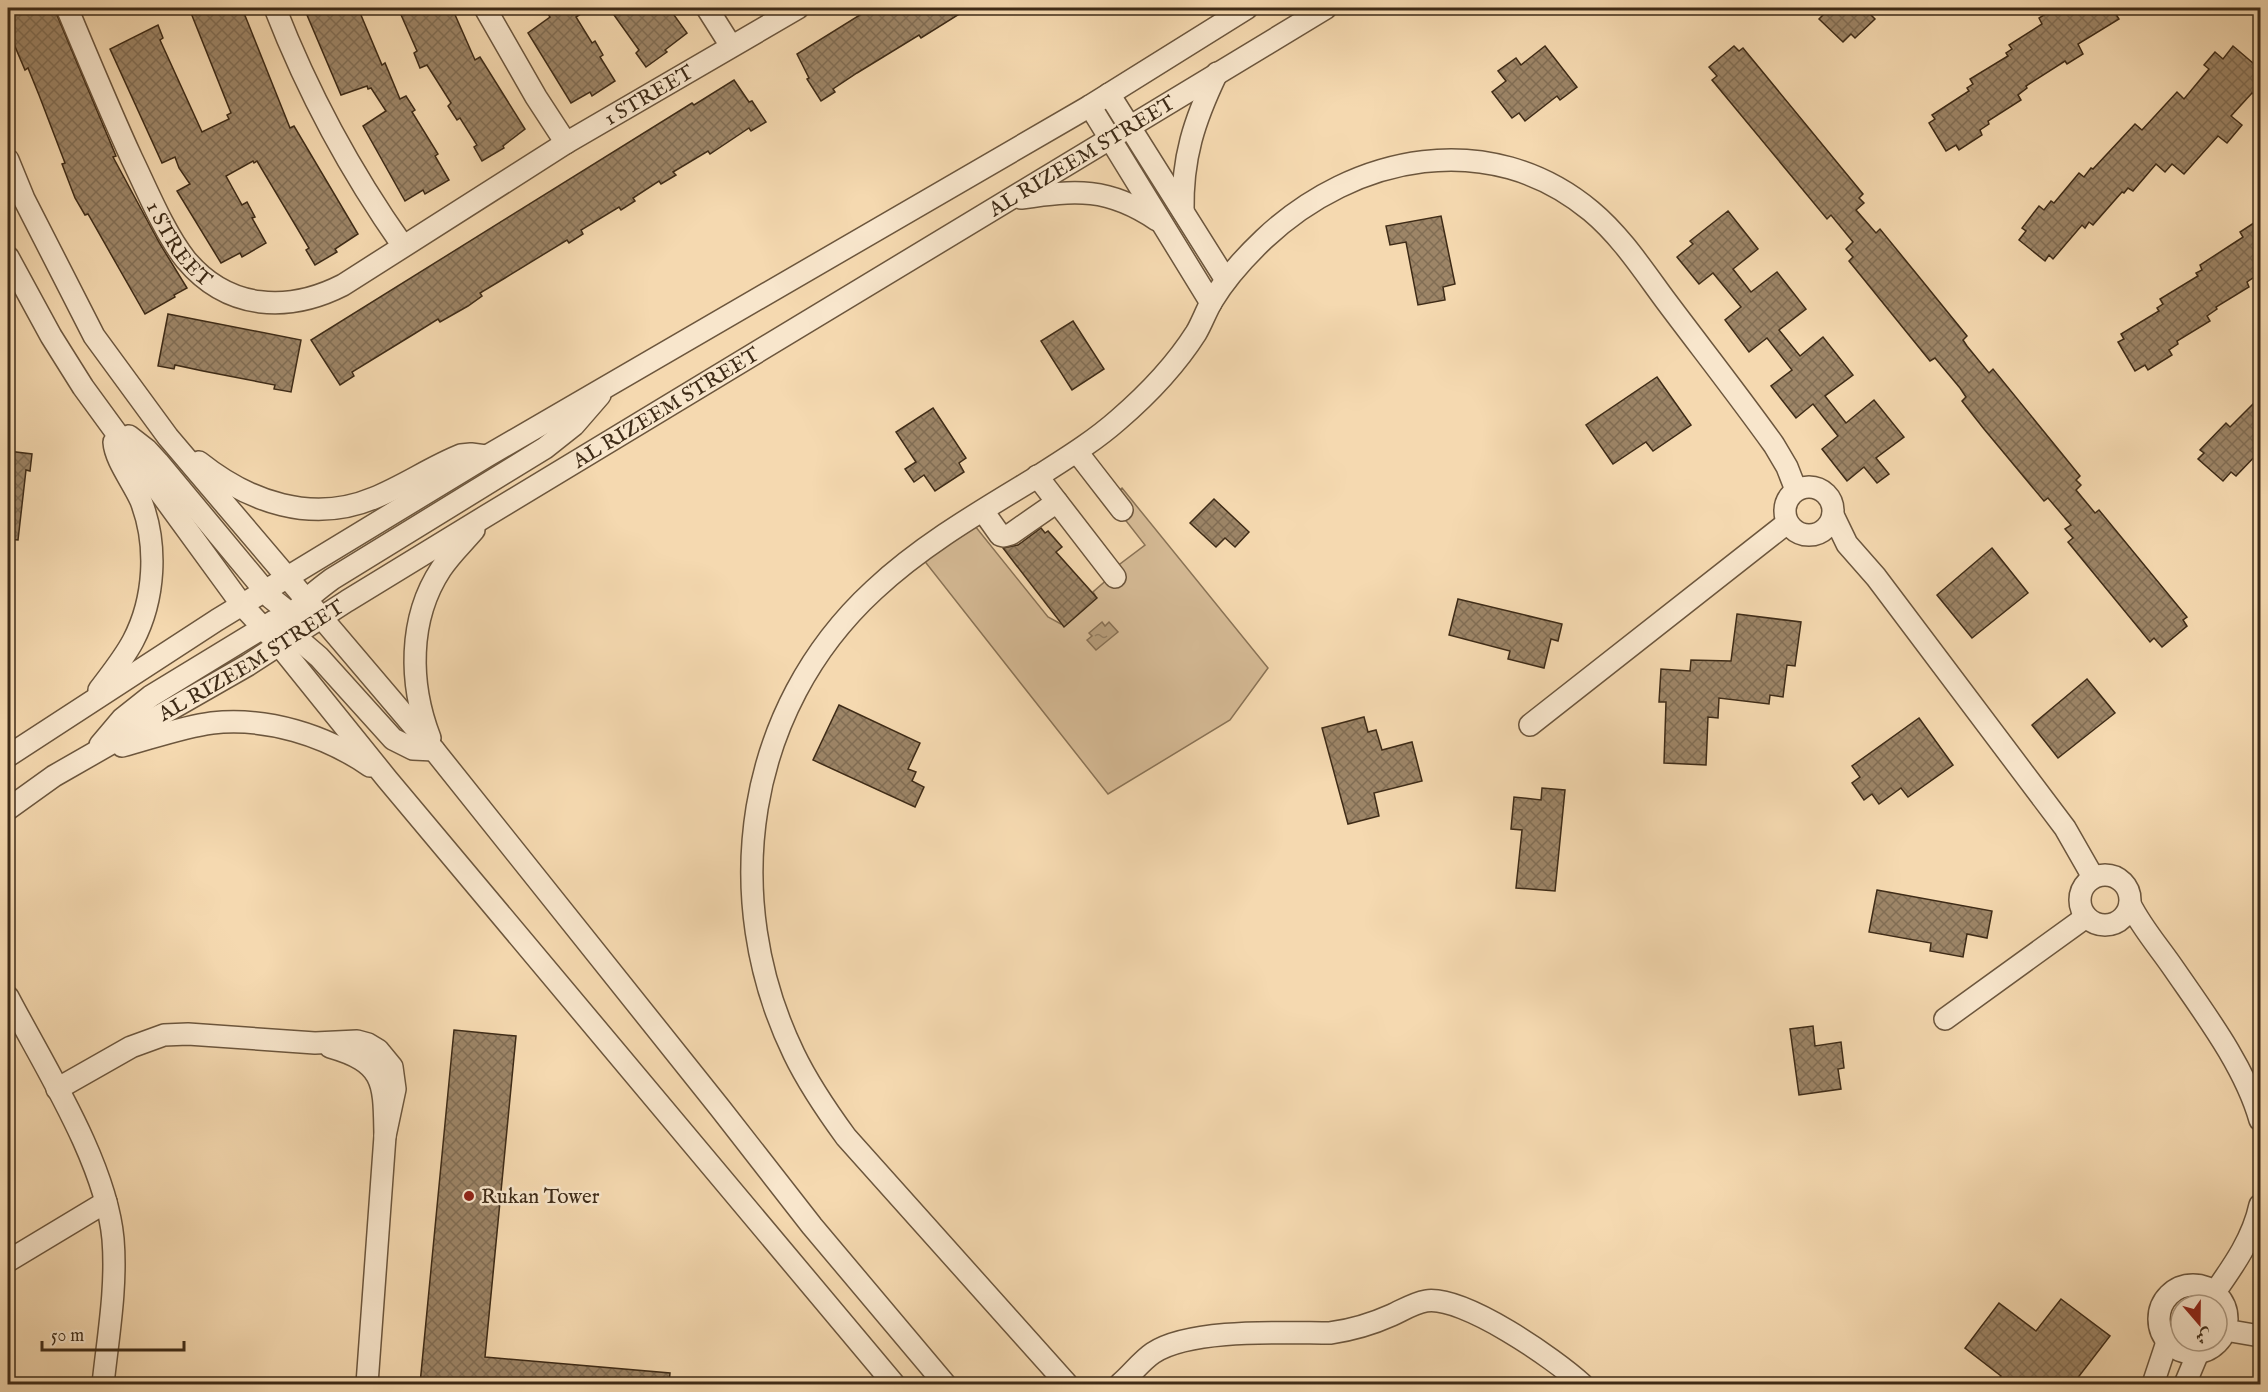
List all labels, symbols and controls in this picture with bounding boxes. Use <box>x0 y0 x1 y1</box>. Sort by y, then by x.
street label: 1 STREET <box>600 59 699 133</box>
street label: AL RIZEEM STREET <box>983 90 1181 224</box>
street label: 1 STREET <box>139 197 217 294</box>
street label: AL RIZEEM STREET <box>567 341 765 476</box>
street label: AL RIZEEM STREET <box>153 594 350 729</box>
place label: Rukan Tower <box>481 1184 600 1211</box>
marker: Rukan Tower <box>462 1189 476 1203</box>
north arrow <box>2169 1293 2229 1353</box>
scale bar <box>42 1314 184 1352</box>
text: ش <box>2193 1323 2214 1347</box>
text: 50 m <box>51 1325 84 1348</box>

